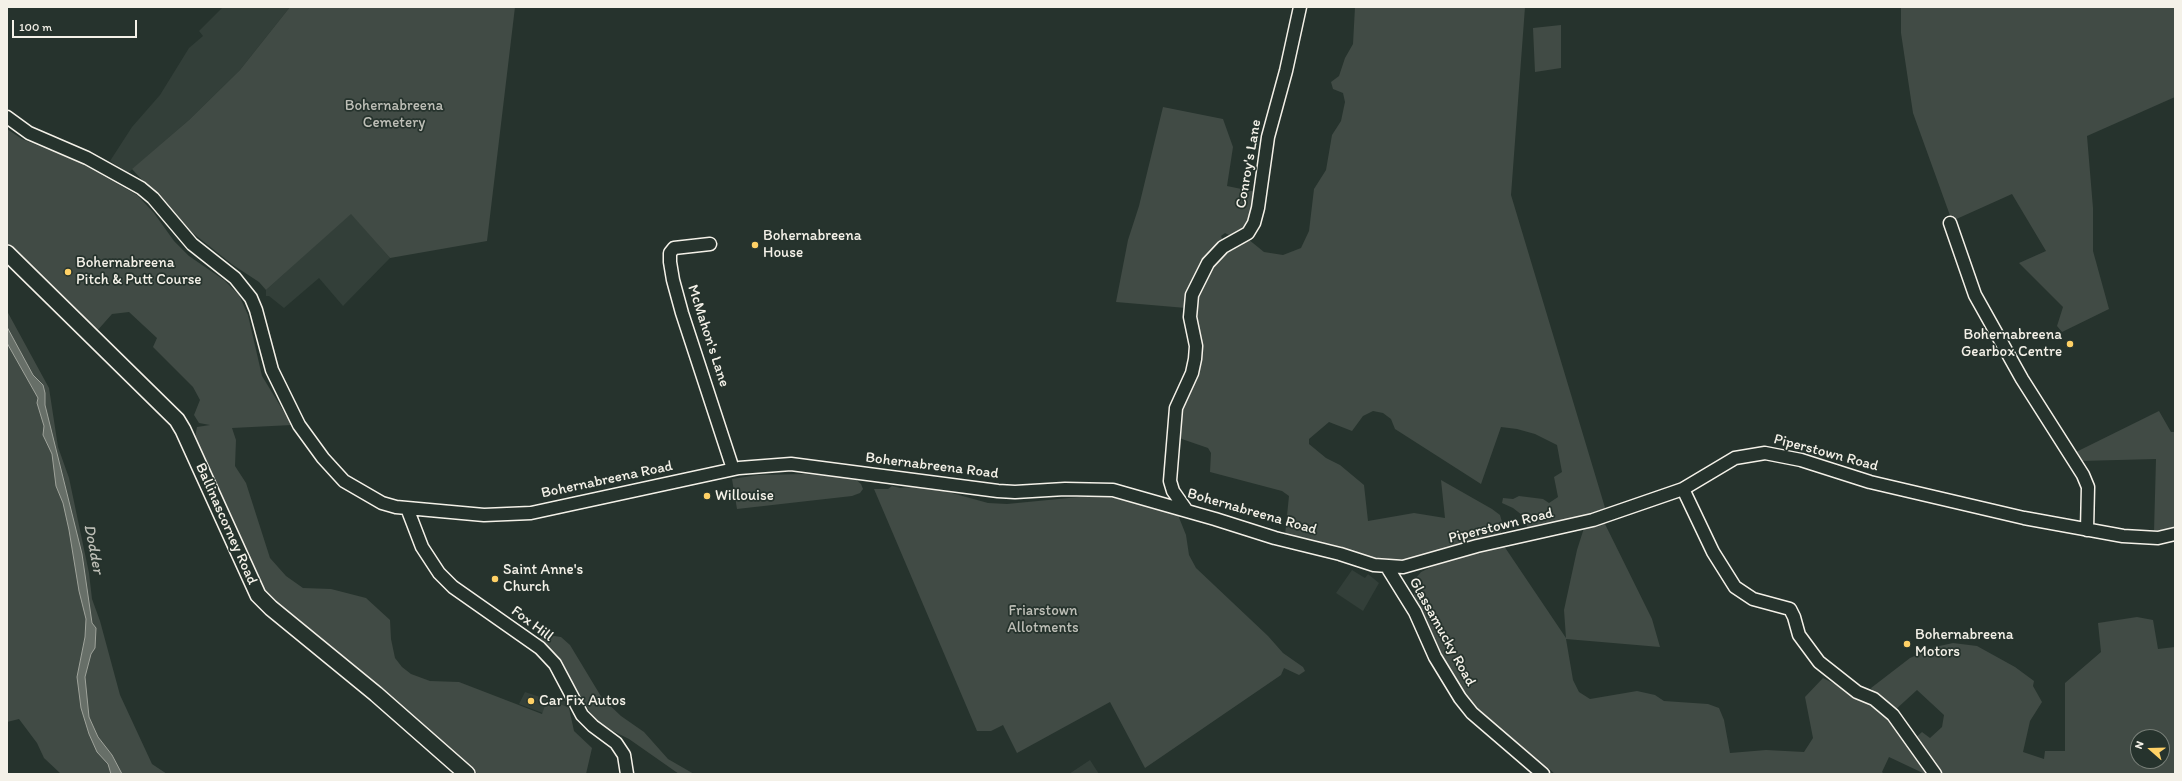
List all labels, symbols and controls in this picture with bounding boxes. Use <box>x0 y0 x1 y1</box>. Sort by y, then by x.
scale bar <box>14 12 139 38</box>
text: 100 m <box>19 20 52 34</box>
park label: Bohernabreena Cemetery <box>345 97 443 132</box>
street label: Conroy's Lane <box>1232 118 1266 210</box>
place label: Bohernabreena House <box>763 227 862 262</box>
marker: Bohernabreena House <box>750 240 760 250</box>
place label: Bohernabreena Pitch & Putt Course <box>76 254 202 289</box>
marker: Bohernabreena Pitch & Putt Course <box>63 267 73 277</box>
street label: McMahon's Lane <box>683 283 733 389</box>
place label: Bohernabreena Gearbox Centre <box>1961 326 2062 361</box>
marker: Bohernabreena Gearbox Centre <box>2065 339 2075 349</box>
street label: Piperstown Road <box>1772 430 1880 476</box>
street label: Bohernabreena Road <box>864 449 1000 483</box>
street label: Bohernabreena Road <box>539 457 675 503</box>
street label: Ballinascorney Road <box>191 460 261 588</box>
street label: Bohernabreena Road <box>1185 485 1319 539</box>
place label: Willouise <box>715 487 774 505</box>
marker: Willouise <box>702 491 712 501</box>
street label: Piperstown Road <box>1447 504 1555 548</box>
water label: Dodder <box>79 523 107 575</box>
place label: Saint Anne's Church <box>503 561 583 596</box>
marker: Saint Anne's Church <box>490 574 500 584</box>
street label: Glassamucky Road <box>1405 575 1479 689</box>
street label: Fox Hill <box>507 602 557 646</box>
park label: Friarstown Allotments <box>1007 602 1079 637</box>
place label: Bohernabreena Motors <box>1915 626 2014 661</box>
marker: Bohernabreena Motors <box>1902 639 1912 649</box>
place label: Car Fix Autos <box>539 692 626 710</box>
marker: Car Fix Autos <box>526 696 536 706</box>
north arrow <box>2130 729 2170 769</box>
text: N <box>2132 739 2147 751</box>

